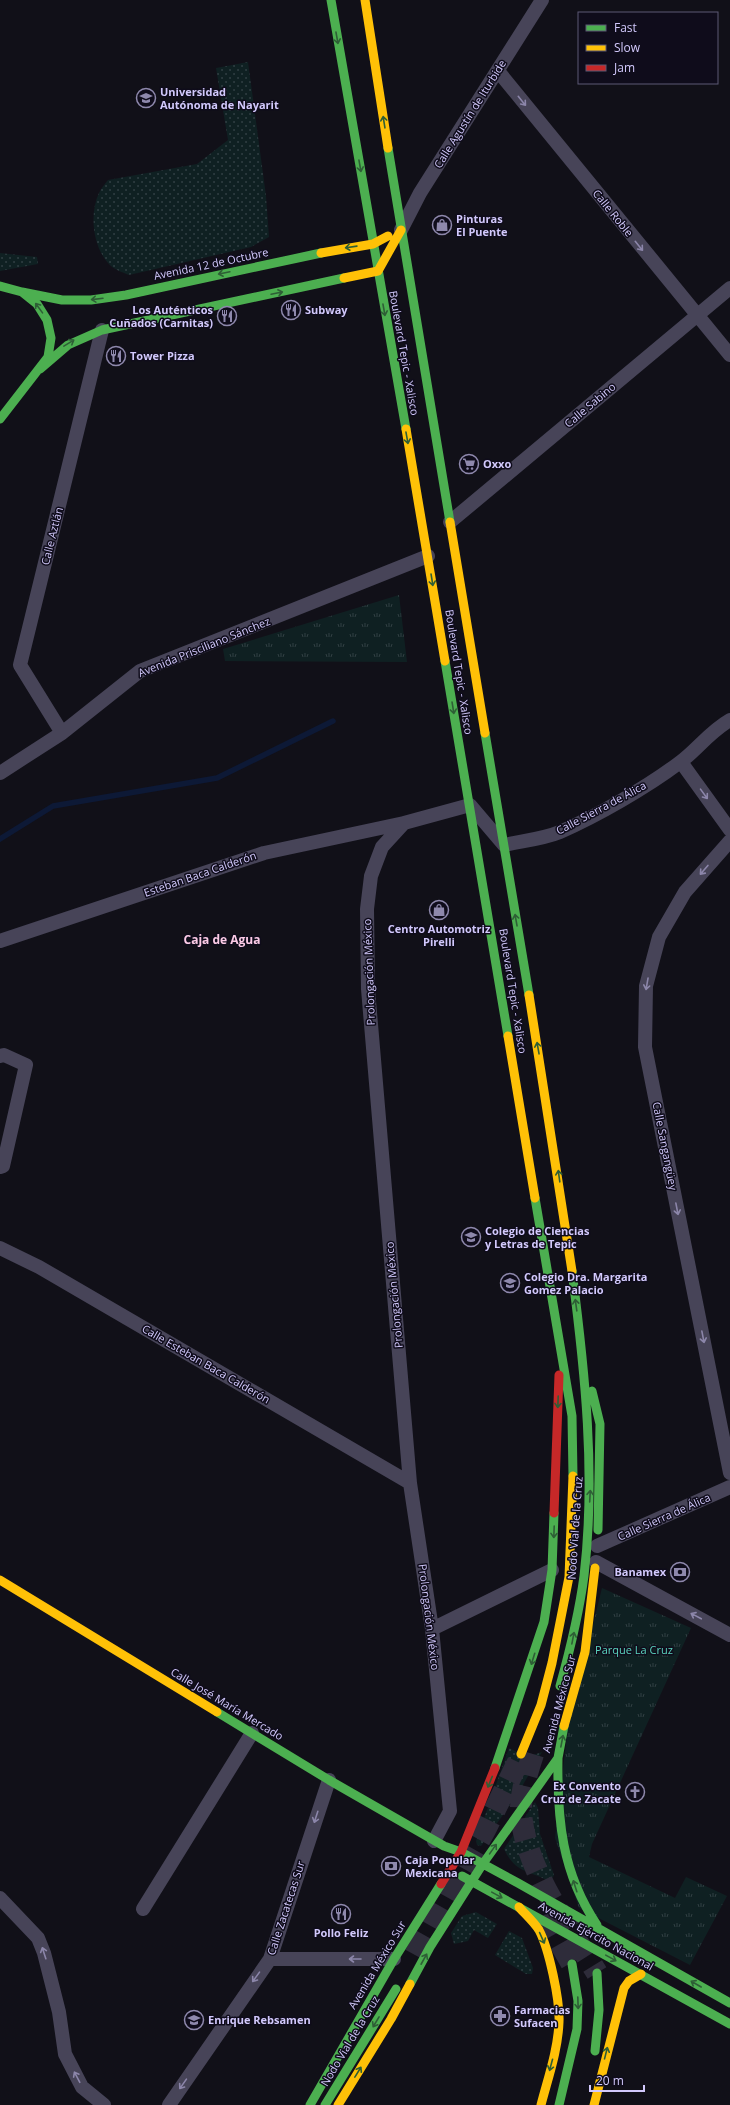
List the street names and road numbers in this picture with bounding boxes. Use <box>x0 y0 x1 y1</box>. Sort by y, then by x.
street label: Calle Agustín de Iturbide <box>430 57 509 171</box>
street label: Calle Roble <box>590 186 637 239</box>
street label: Avenida 12 de Octubre <box>152 244 270 283</box>
street label: Boulevard Tepic - Xalisco <box>386 289 423 417</box>
street label: Calle Sabino <box>561 378 619 430</box>
street label: Calle Aztlán <box>37 505 66 566</box>
street label: Boulevard Tepic - Xalisco <box>442 608 477 736</box>
street label: Avenida Prisciliano Sánchez <box>136 613 272 680</box>
street label: Calle Sierra de Álica <box>553 777 649 838</box>
street label: Esteban Baca Calderón <box>142 847 258 900</box>
street label: Prolongación México <box>359 918 378 1026</box>
street label: Boulevard Tepic - Xalisco <box>496 927 531 1055</box>
street label: Calle Sangangüey <box>650 1100 682 1192</box>
street label: Prolongación México <box>381 1241 406 1349</box>
street label: Calle Esteban Baca Calderón <box>139 1321 273 1406</box>
street label: Nodo Vial de la Cruz <box>563 1476 586 1580</box>
street label: Calle Sierra de Álica <box>615 1489 713 1544</box>
street label: Prolongación México <box>416 1563 443 1671</box>
street label: Avenida México Sur <box>538 1653 579 1754</box>
street label: Calle José María Mercado <box>168 1664 287 1743</box>
street label: Calle Zacatecas Sur <box>263 1858 308 1957</box>
street label: Avenida Ejército Nacional <box>536 1898 657 1974</box>
street label: Avenida México Sur <box>344 1917 409 2012</box>
street label: Nodo Vial de la Cruz <box>317 1993 383 2089</box>

